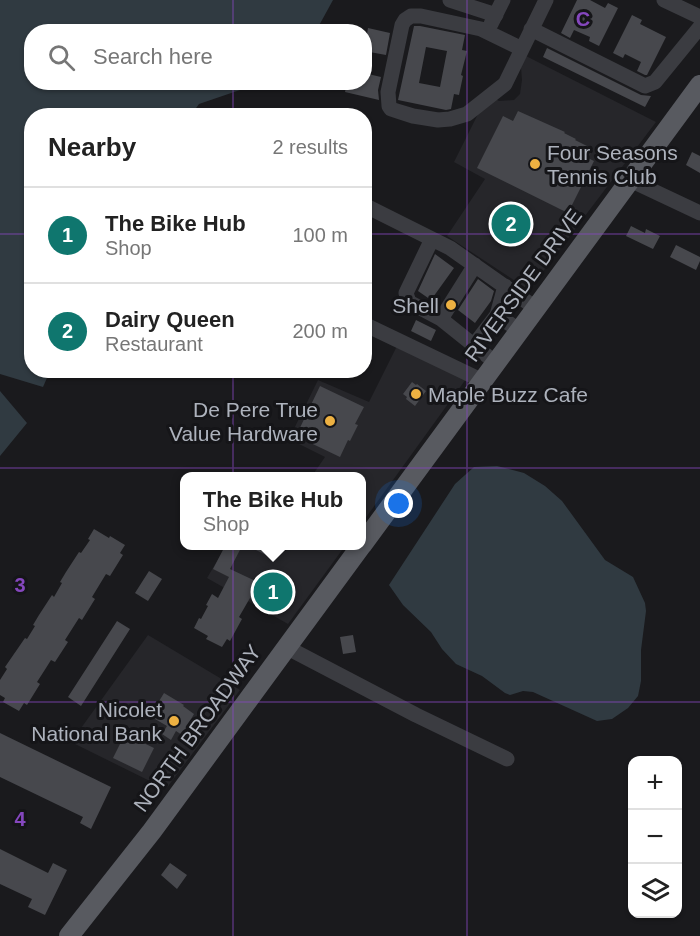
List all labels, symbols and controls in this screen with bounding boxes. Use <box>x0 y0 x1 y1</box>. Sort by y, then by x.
text: C <box>576 8 590 30</box>
search box <box>24 24 372 90</box>
icon: search <box>45 41 78 74</box>
text: Search here <box>93 44 213 69</box>
text: Nearby <box>48 132 136 162</box>
text: 2 results <box>272 136 348 158</box>
place label: Four Seasons Tennis Club <box>547 141 678 188</box>
marker: Four Seasons Tennis Club <box>528 157 542 171</box>
pin: 2 <box>492 202 530 246</box>
street label: RIVERSIDE DRIVE <box>460 204 586 366</box>
text: The Bike Hub <box>105 211 246 236</box>
text: 1 <box>62 224 73 246</box>
text: 100 m <box>292 224 348 246</box>
text: Shop <box>105 237 152 259</box>
place label: Shell <box>392 294 439 317</box>
marker: Shell <box>444 298 458 312</box>
text: Dairy Queen <box>105 307 235 332</box>
text: 2 <box>62 320 73 342</box>
text: 200 m <box>292 320 348 342</box>
text: Restaurant <box>105 333 203 355</box>
place label: Maple Buzz Cafe <box>428 383 588 406</box>
marker: Maple Buzz Cafe <box>409 387 423 401</box>
place label: De Pere True Value Hardware <box>169 398 318 445</box>
marker: De Pere True Value Hardware <box>323 414 337 428</box>
popup <box>180 472 366 550</box>
text: The Bike Hub <box>203 487 343 512</box>
your location <box>384 489 413 518</box>
text: Shop <box>203 513 249 535</box>
pin: 1 <box>254 570 292 614</box>
text: 3 <box>14 574 26 596</box>
street label: NORTH BROADWAY <box>129 640 265 816</box>
place label: Nicolet National Bank <box>31 698 162 745</box>
marker: Nicolet National Bank <box>167 714 181 728</box>
map controls <box>628 756 682 918</box>
button: + <box>628 756 682 810</box>
text: 4 <box>14 808 26 830</box>
button: − <box>628 810 682 864</box>
button: layers <box>628 864 682 918</box>

